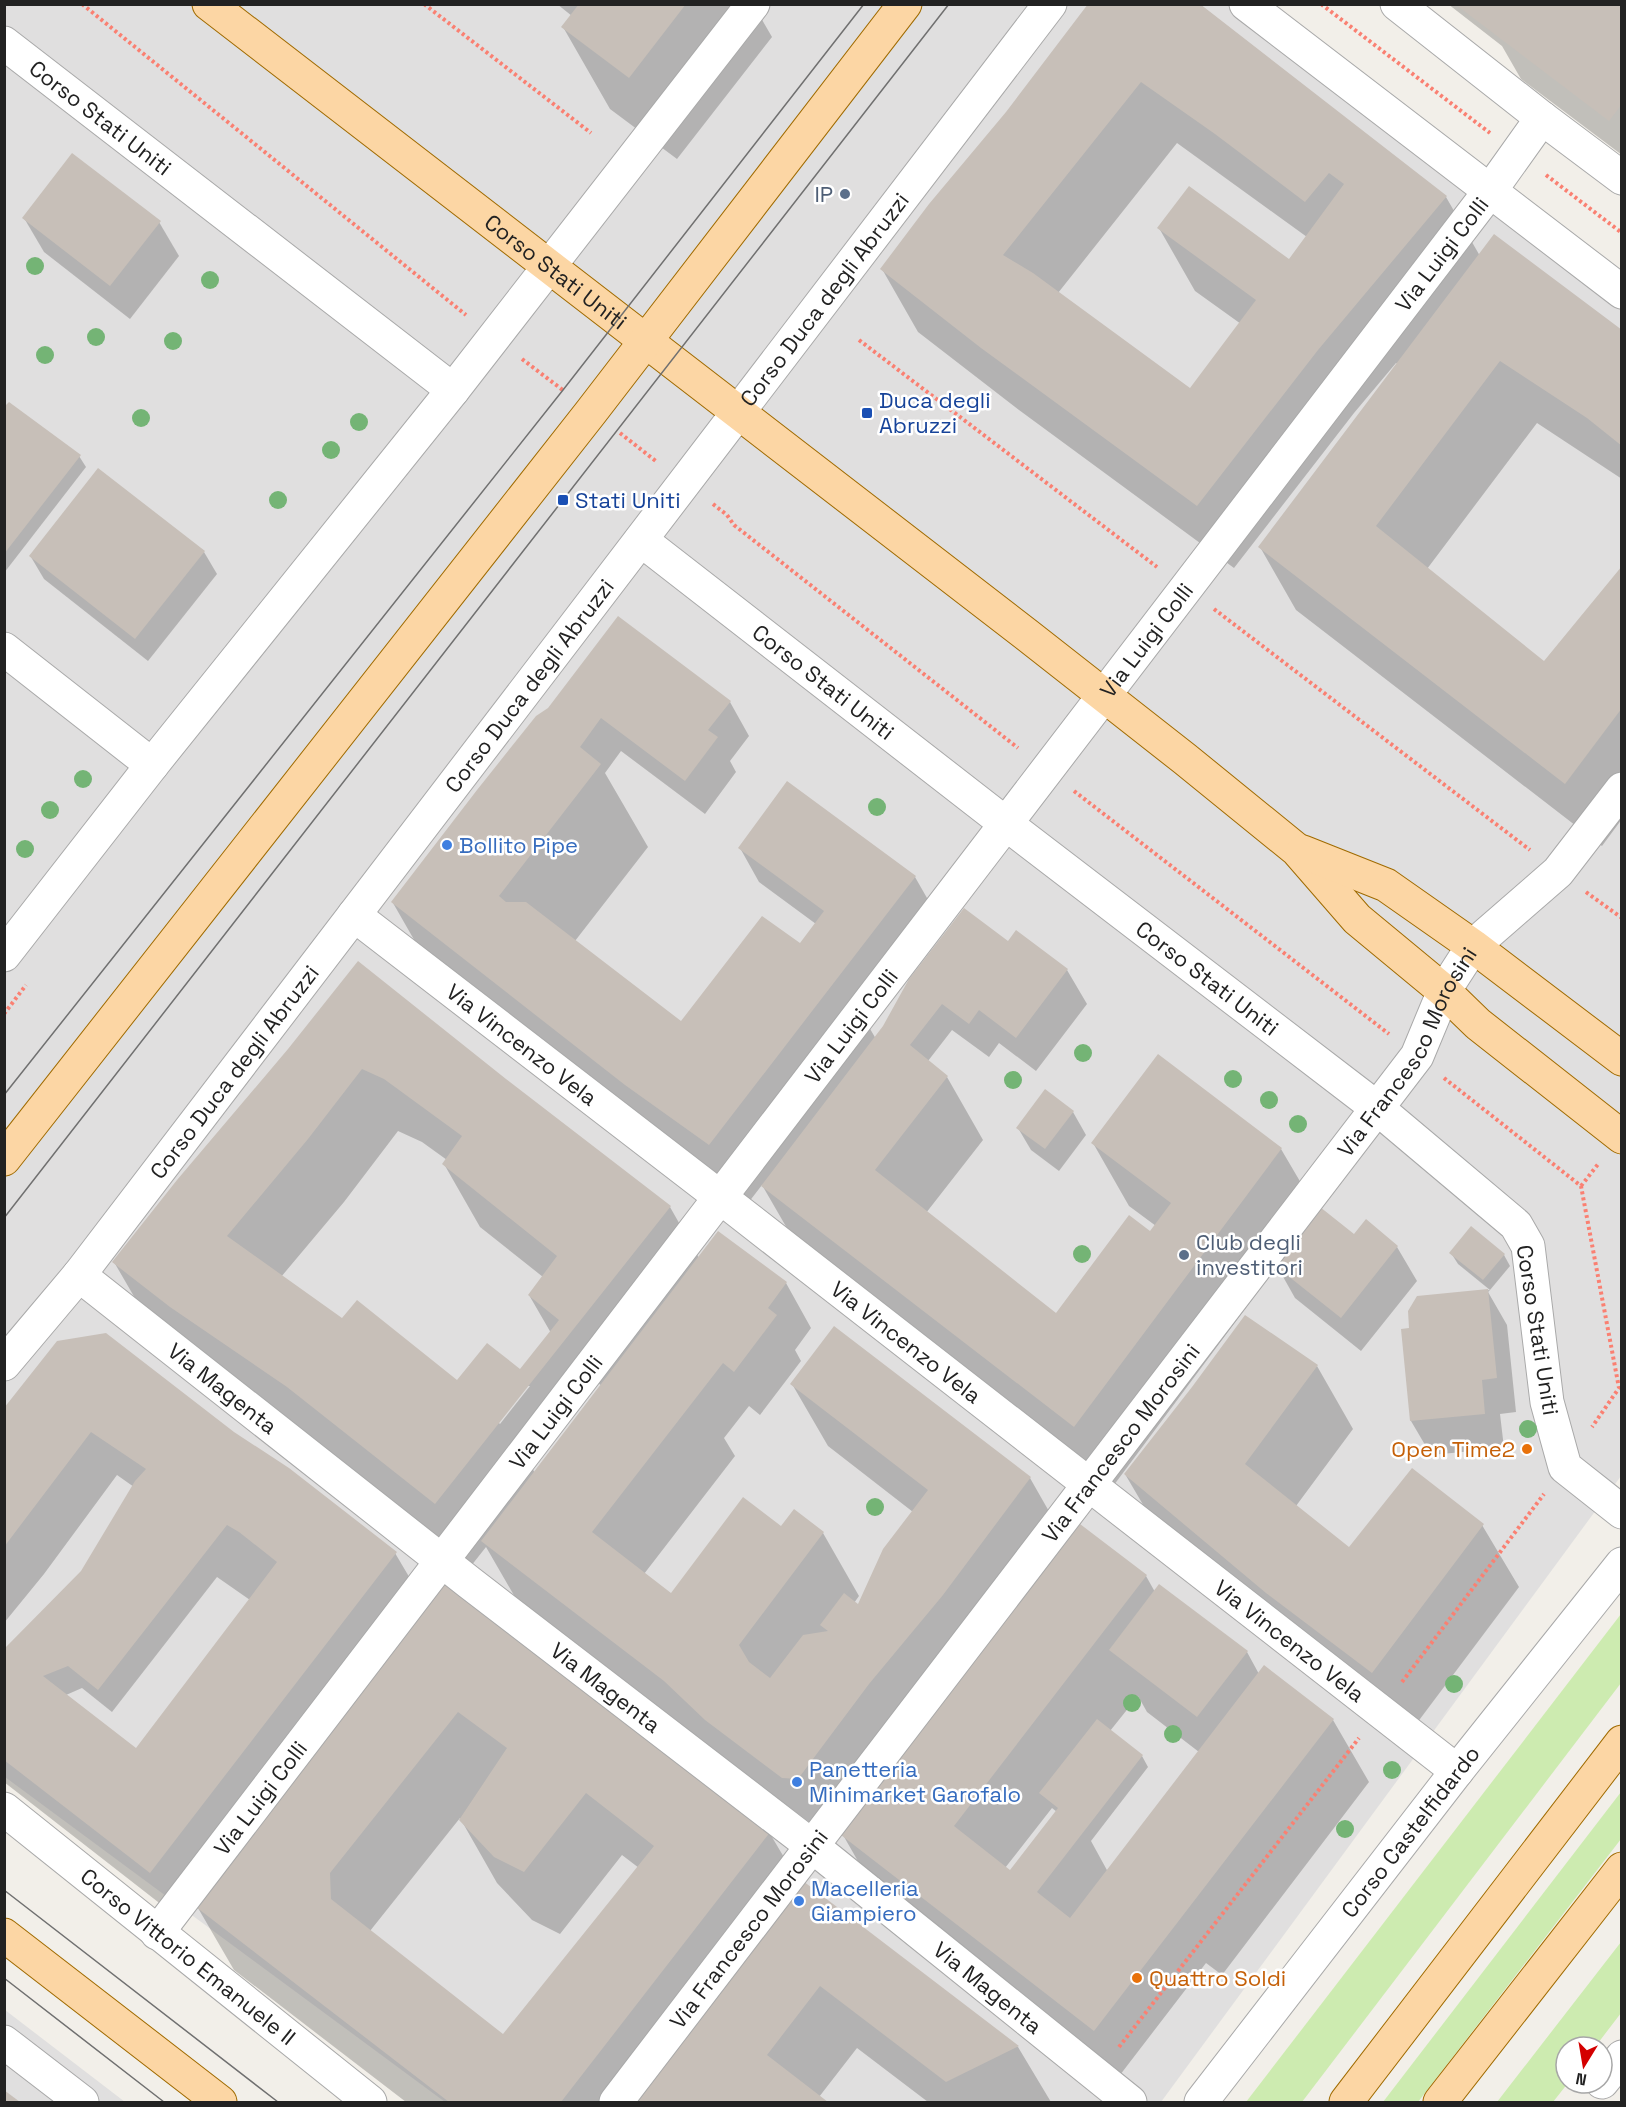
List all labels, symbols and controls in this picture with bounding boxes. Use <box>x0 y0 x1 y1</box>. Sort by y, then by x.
street label: Corso Stati Uniti <box>24 54 177 181</box>
place label: IP <box>814 180 833 208</box>
street label: Corso Duca degli Abruzzi <box>734 187 915 412</box>
marker: IP <box>838 187 852 201</box>
street label: Via Luigi Colli <box>1389 191 1494 317</box>
street label: Corso Stati Uniti <box>479 208 633 335</box>
place label: Duca degli Abruzzi <box>879 386 991 439</box>
marker: Duca degli Abruzzi <box>860 406 874 420</box>
place label: Stati Uniti <box>575 486 681 514</box>
marker: Stati Uniti <box>556 493 570 507</box>
street label: Corso Duca degli Abruzzi <box>439 573 620 798</box>
street label: Via Luigi Colli <box>1094 577 1199 703</box>
street label: Corso Stati Uniti <box>747 618 900 746</box>
place label: Bollito Pipe <box>459 831 578 859</box>
marker: Bollito Pipe <box>440 838 454 852</box>
street label: Corso Stati Uniti <box>1130 914 1284 1042</box>
street label: Via Francesco Morosini <box>1331 941 1483 1162</box>
street label: Corso Duca degli Abruzzi <box>144 959 325 1184</box>
street label: Via Luigi Colli <box>798 963 904 1089</box>
street label: Via Vincenzo Vela <box>441 977 603 1112</box>
place label: Club degli investitori <box>1196 1228 1303 1281</box>
street label: Corso Stati Uniti <box>1511 1243 1565 1417</box>
marker: Club degli investitori <box>1177 1248 1191 1262</box>
street label: Via Vincenzo Vela <box>825 1275 987 1410</box>
street label: Via Magenta <box>162 1336 283 1440</box>
street label: Via Francesco Morosini <box>1035 1338 1206 1548</box>
street label: Via Luigi Colli <box>503 1349 608 1475</box>
place label: Open Time2 <box>1391 1435 1515 1463</box>
marker: Open Time2 <box>1520 1442 1534 1456</box>
street label: Via Vincenzo Vela <box>1209 1573 1371 1708</box>
street label: Via Magenta <box>545 1636 667 1739</box>
street label: Via Luigi Colli <box>208 1735 313 1861</box>
street label: Corso Castelfidardo <box>1335 1740 1486 1923</box>
place label: Panetteria Minimarket Garofalo <box>809 1755 1021 1808</box>
marker: Panetteria Minimarket Garofalo <box>790 1775 804 1789</box>
street label: Via Francesco Morosini <box>663 1824 834 2034</box>
street label: Corso Vittorio Emanuele II <box>75 1862 302 2051</box>
place label: Macelleria Giampiero <box>811 1874 919 1927</box>
marker: Macelleria Giampiero <box>792 1894 806 1908</box>
street label: Via Magenta <box>928 1935 1048 2040</box>
place label: Quattro Soldi <box>1149 1964 1286 1992</box>
marker: Quattro Soldi <box>1130 1971 1144 1985</box>
north arrow <box>1554 2035 1614 2095</box>
text: N <box>1574 2068 1589 2091</box>

